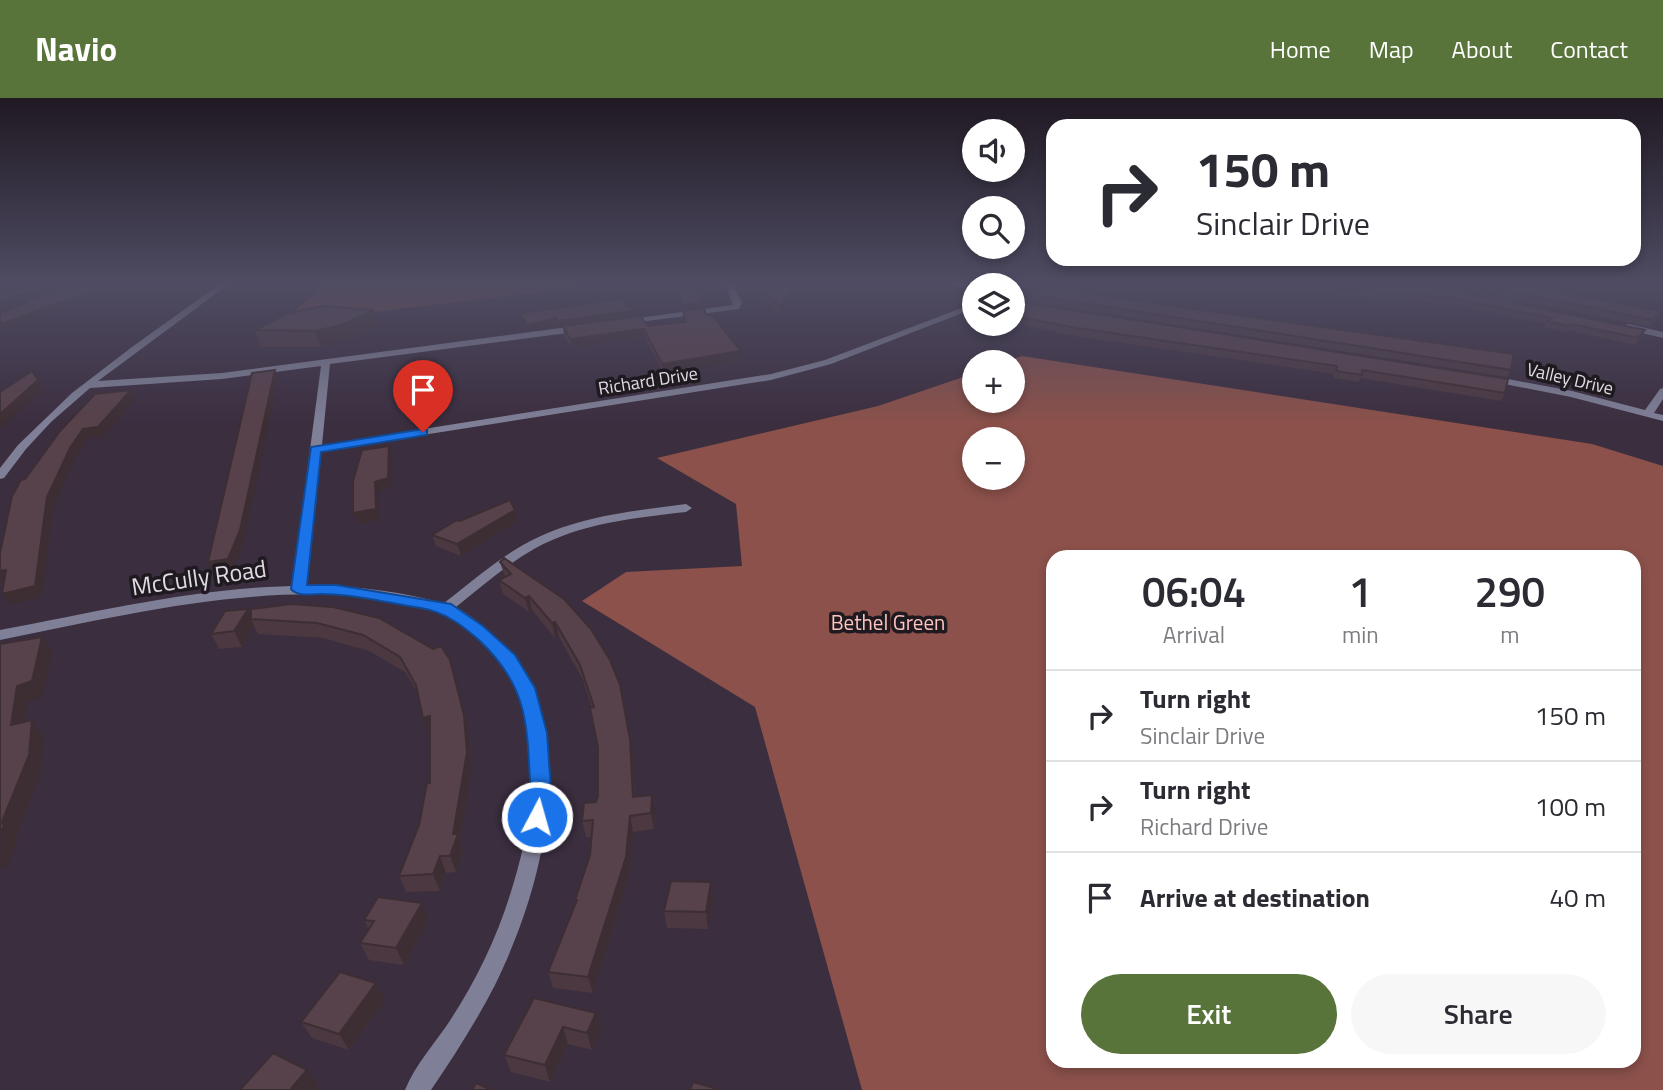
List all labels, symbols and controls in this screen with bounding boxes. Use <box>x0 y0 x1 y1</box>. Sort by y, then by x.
text: Navio <box>35 24 117 74</box>
text: Home <box>1270 31 1331 67</box>
text: Map <box>1369 31 1414 67</box>
text: About <box>1452 31 1512 67</box>
text: Contact <box>1550 31 1628 67</box>
map controls <box>962 119 1025 490</box>
button: sound <box>962 119 1025 182</box>
text: 150 m <box>1196 131 1330 206</box>
icon: right <box>1081 147 1172 238</box>
button: search <box>962 196 1025 259</box>
text: Sinclair Drive <box>1196 199 1370 247</box>
button: layers <box>962 273 1025 336</box>
button: + <box>962 350 1025 413</box>
street label: Valley Drive <box>1524 355 1616 402</box>
street label: Richard Drive <box>596 359 700 402</box>
pin <box>393 360 453 432</box>
icon: arrive <box>404 371 442 409</box>
button: − <box>962 427 1025 490</box>
street label: McCully Road <box>129 550 269 604</box>
text: 06:04 <box>1142 559 1246 623</box>
text: 1 <box>1349 559 1372 623</box>
text: 290 <box>1475 559 1545 623</box>
park label: Bethel Green <box>831 606 945 638</box>
text: Arrival <box>1163 617 1225 652</box>
text: min <box>1342 617 1379 652</box>
text: m <box>1500 617 1519 652</box>
text: Turn right <box>1140 679 1251 718</box>
text: 150 m <box>1535 696 1606 735</box>
icon: right <box>1081 697 1119 735</box>
text: Sinclair Drive <box>1140 718 1265 753</box>
text: Turn right <box>1140 770 1251 809</box>
position arrow <box>500 780 574 854</box>
text: 100 m <box>1535 787 1606 826</box>
icon: right <box>1081 788 1119 826</box>
text: Richard Drive <box>1140 809 1268 844</box>
text: Arrive at destination <box>1140 878 1370 917</box>
text: 40 m <box>1549 878 1606 917</box>
icon: arrive <box>1081 879 1119 917</box>
button: Exit <box>1081 974 1337 1054</box>
button: Share <box>1351 974 1606 1054</box>

